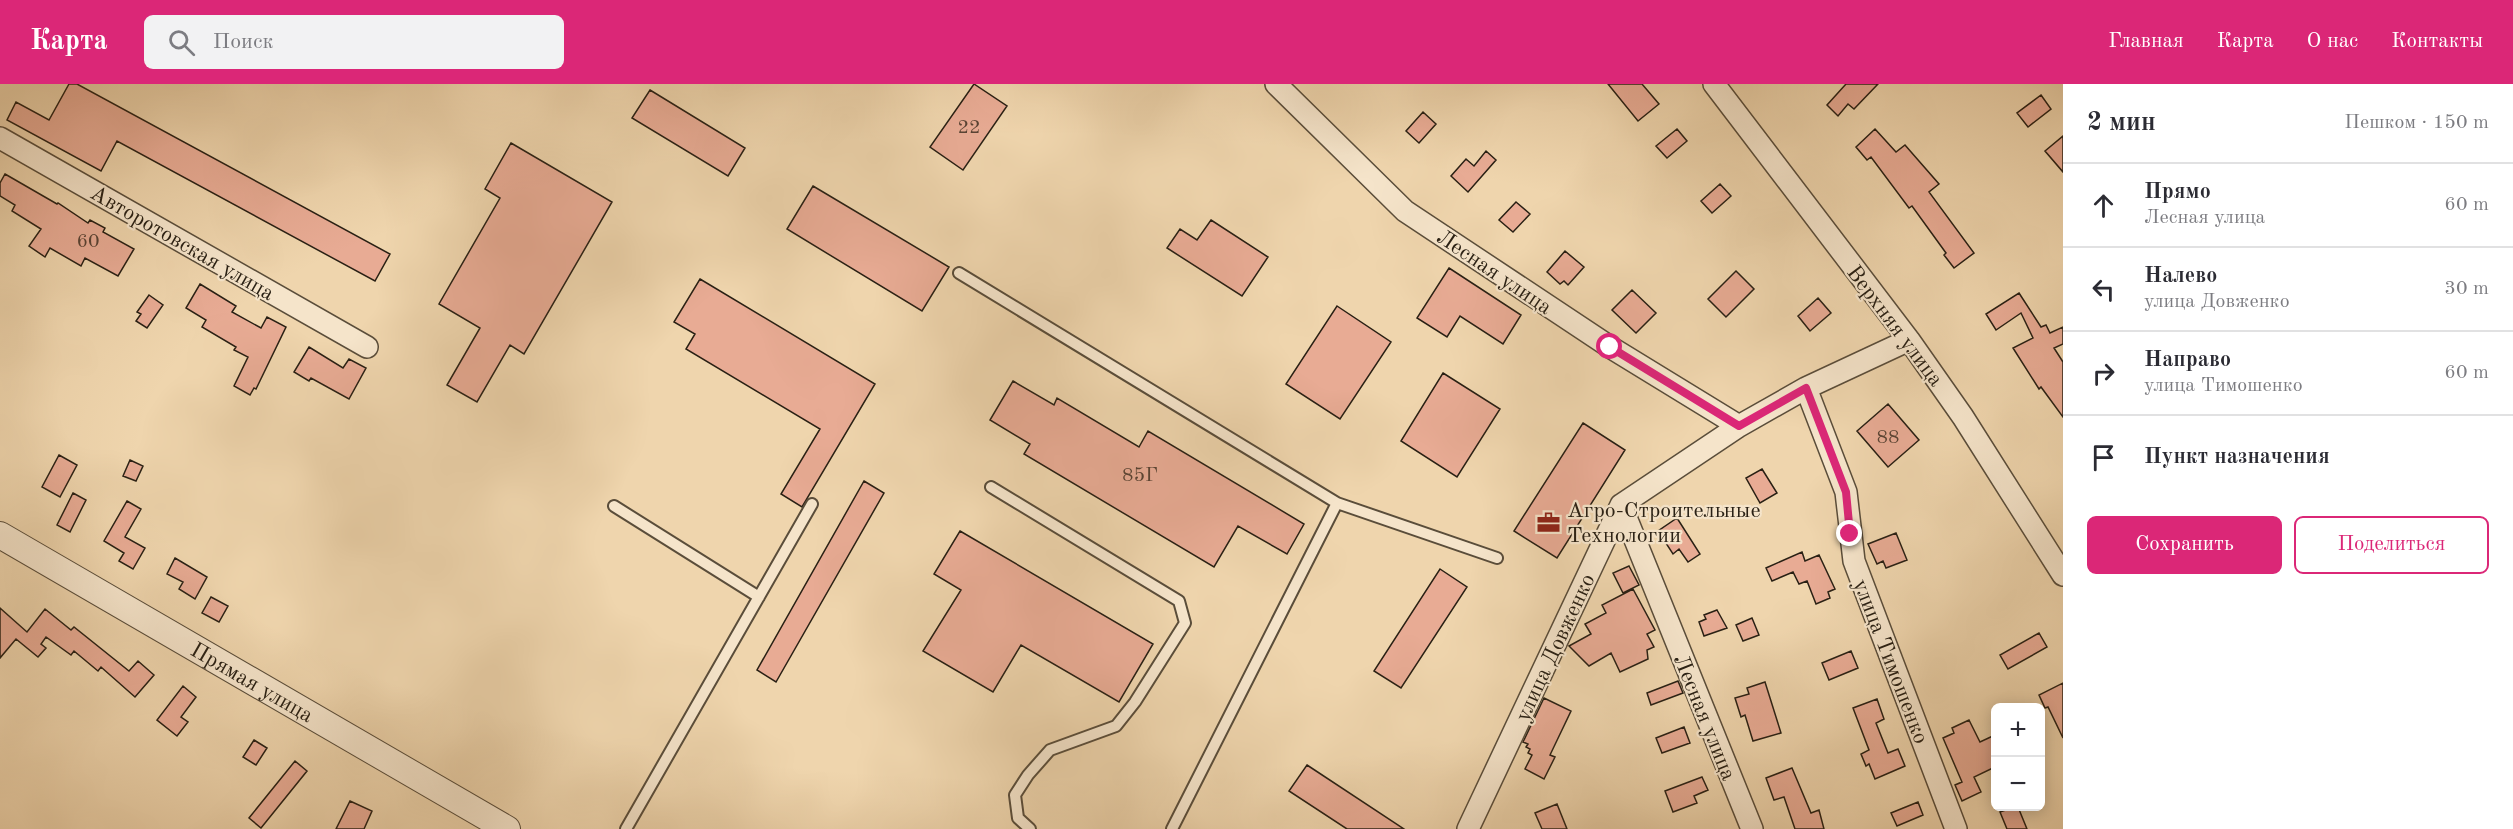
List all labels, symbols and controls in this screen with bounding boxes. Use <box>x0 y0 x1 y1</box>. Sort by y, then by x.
search box <box>144 15 564 69</box>
icon: search <box>165 26 198 59</box>
text: Карта <box>30 28 108 56</box>
text: Поиск <box>213 31 274 53</box>
text: Главная <box>2108 31 2184 52</box>
text: Карта <box>2217 31 2274 52</box>
text: О нас <box>2307 31 2358 52</box>
text: Контакты <box>2391 31 2483 52</box>
text: 2 мин <box>2087 110 2156 136</box>
text: Пешком · 150 m <box>2344 113 2489 133</box>
house number: 22 <box>957 118 981 138</box>
text: Прямо <box>2144 181 2211 203</box>
street label: Авторотовская улица <box>86 182 278 305</box>
icon: ahead <box>2087 189 2120 222</box>
text: 60 m <box>2444 195 2489 215</box>
text: Лесная улица <box>2144 208 2265 228</box>
street label: Лесная улица <box>1432 226 1556 319</box>
house number: 60 <box>76 232 100 252</box>
street label: Верхняя улица <box>1842 262 1947 391</box>
text: Налево <box>2144 265 2217 287</box>
icon: left <box>2087 273 2120 306</box>
text: 30 m <box>2444 279 2489 299</box>
text: улица Довженко <box>2144 292 2290 312</box>
route start <box>1596 333 1622 359</box>
text: Направо <box>2144 349 2231 371</box>
icon: right <box>2087 357 2120 390</box>
text: 60 m <box>2444 363 2489 383</box>
text: улица Тимошенко <box>2144 376 2303 396</box>
house number: 88 <box>1876 428 1900 448</box>
icon: arrive <box>2087 441 2120 474</box>
text: Пункт назначения <box>2144 446 2330 468</box>
house number: 85Г <box>1122 466 1158 486</box>
place label: Агро-Строительные Технологии <box>1567 500 1761 547</box>
office icon: Агро-Строительные Технологии <box>1536 509 1562 535</box>
button: Сохранить <box>2087 516 2282 574</box>
button: Поделиться <box>2294 516 2489 574</box>
route end <box>1836 520 1862 546</box>
street label: улица Довженко <box>1512 571 1600 725</box>
street label: улица Тимошенко <box>1849 576 1932 747</box>
street label: Прямая улица <box>187 639 317 727</box>
street label: Лесная улица <box>1669 652 1739 784</box>
map controls <box>1991 703 2045 811</box>
button: + <box>1991 703 2045 757</box>
button: − <box>1991 757 2045 811</box>

